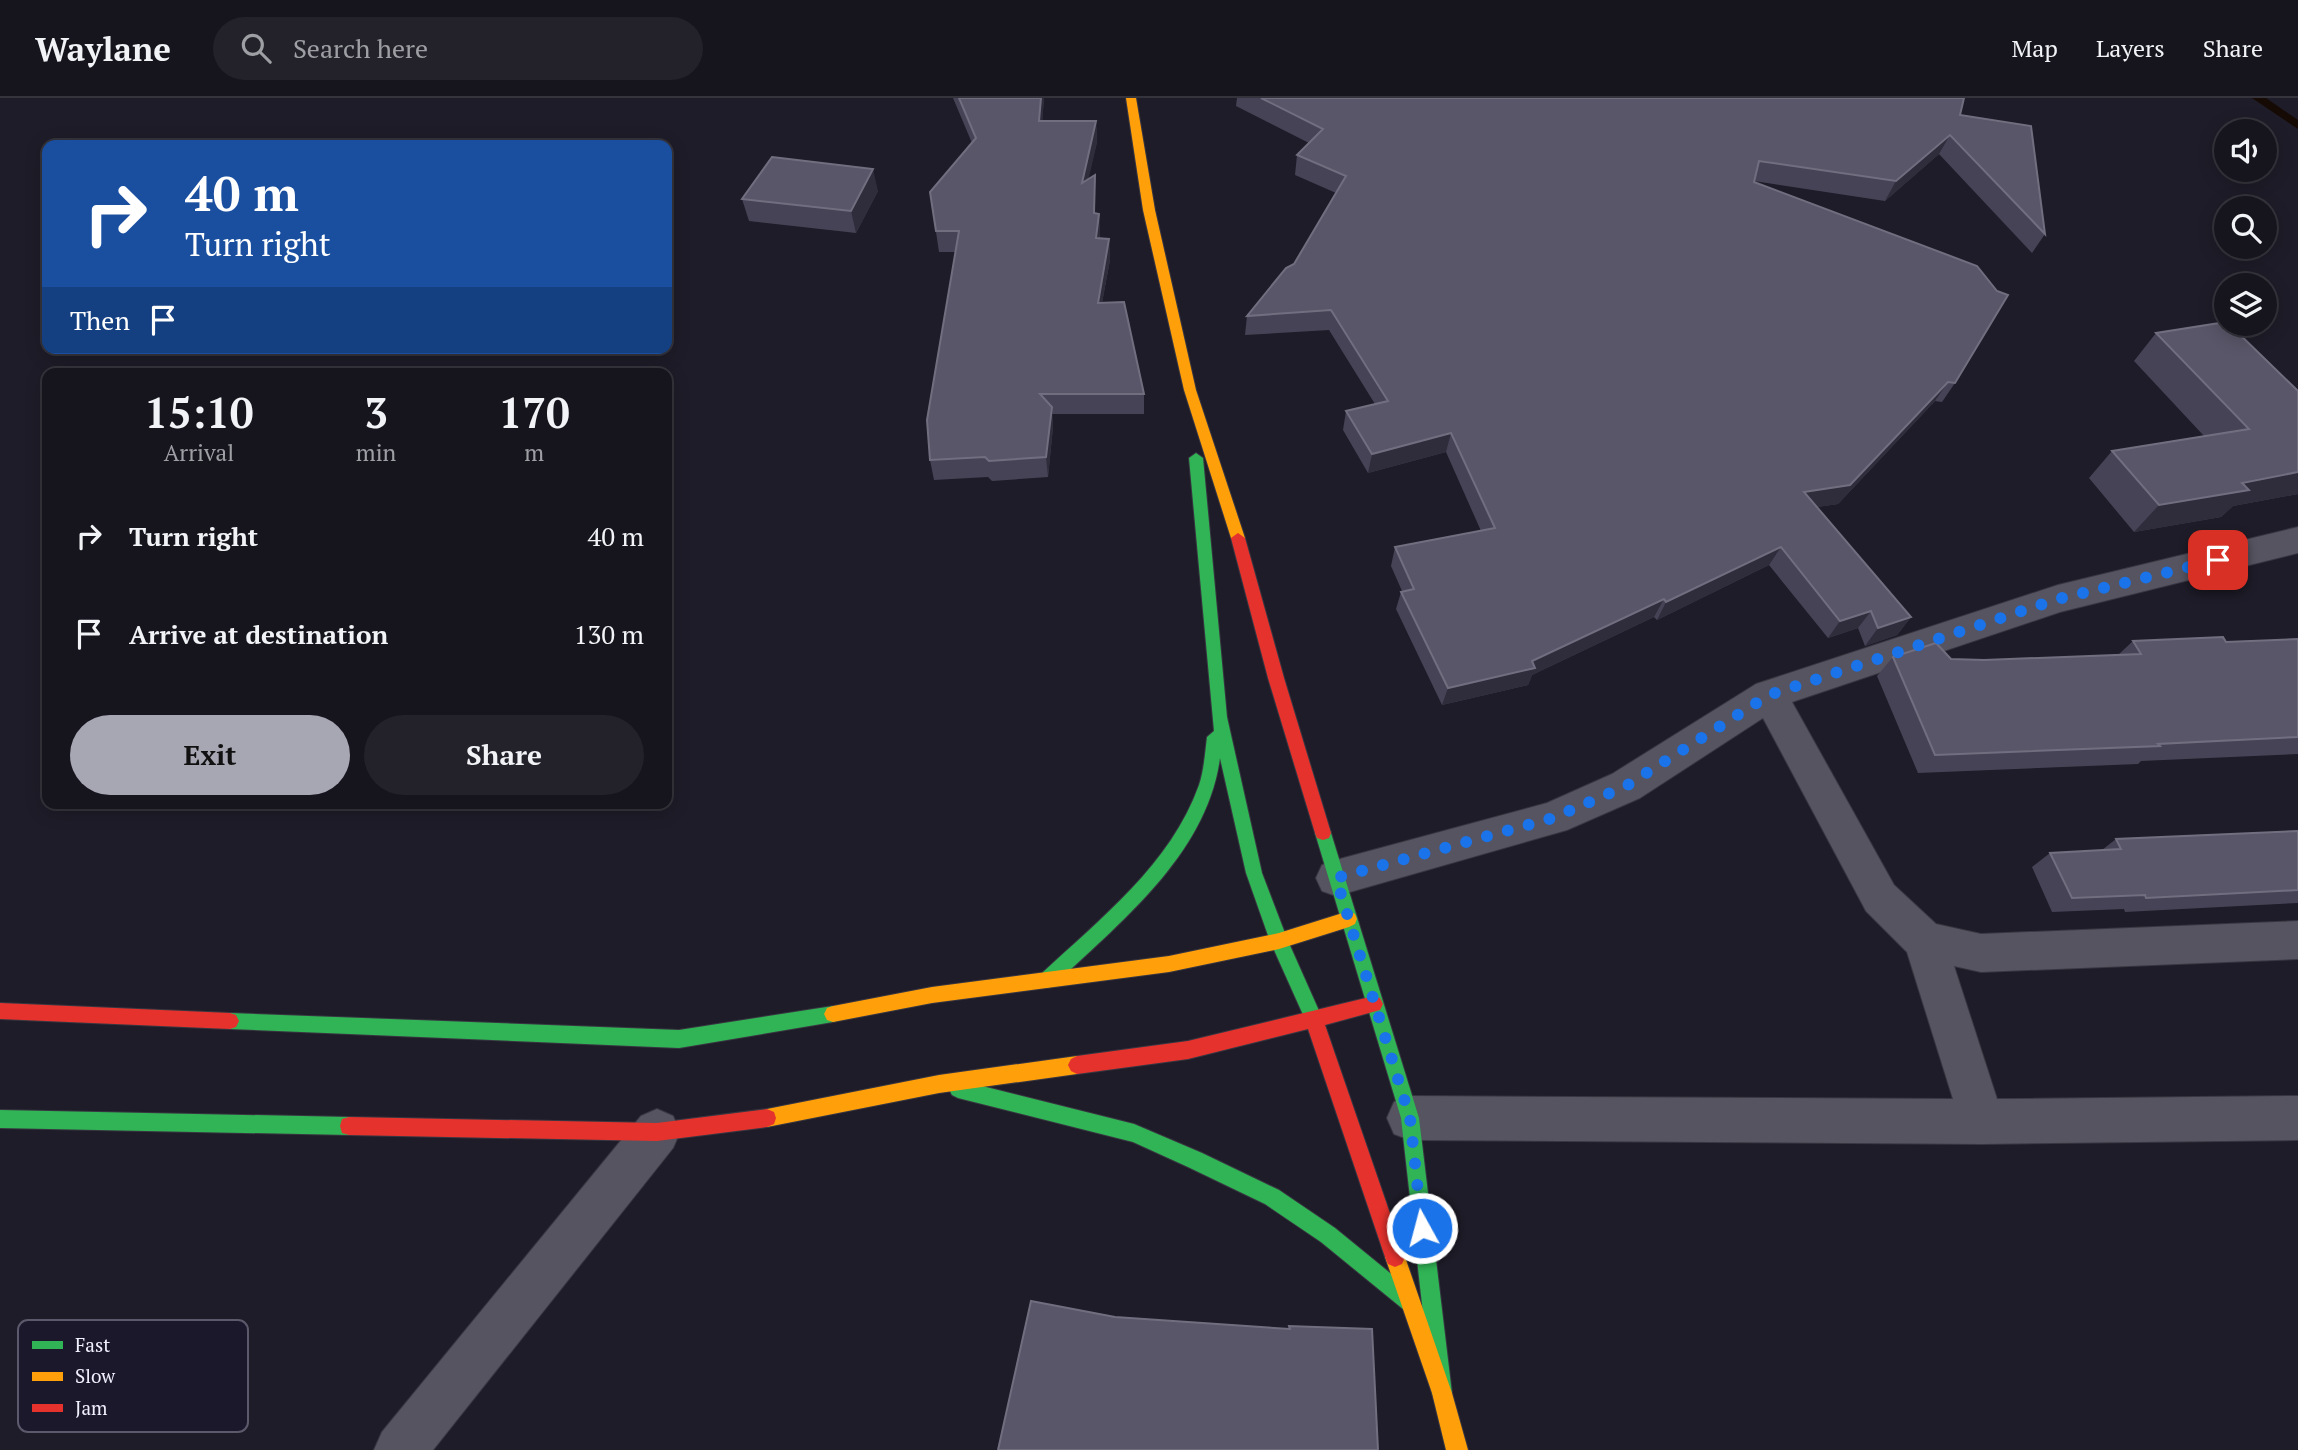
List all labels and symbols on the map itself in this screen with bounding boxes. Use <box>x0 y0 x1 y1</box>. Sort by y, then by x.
pin <box>2188 530 2248 590</box>
position arrow <box>1385 1191 1459 1265</box>
legend <box>18 1320 248 1432</box>
text: Fast <box>75 1332 110 1357</box>
text: Slow <box>75 1363 116 1388</box>
text: Jam <box>75 1395 108 1420</box>

